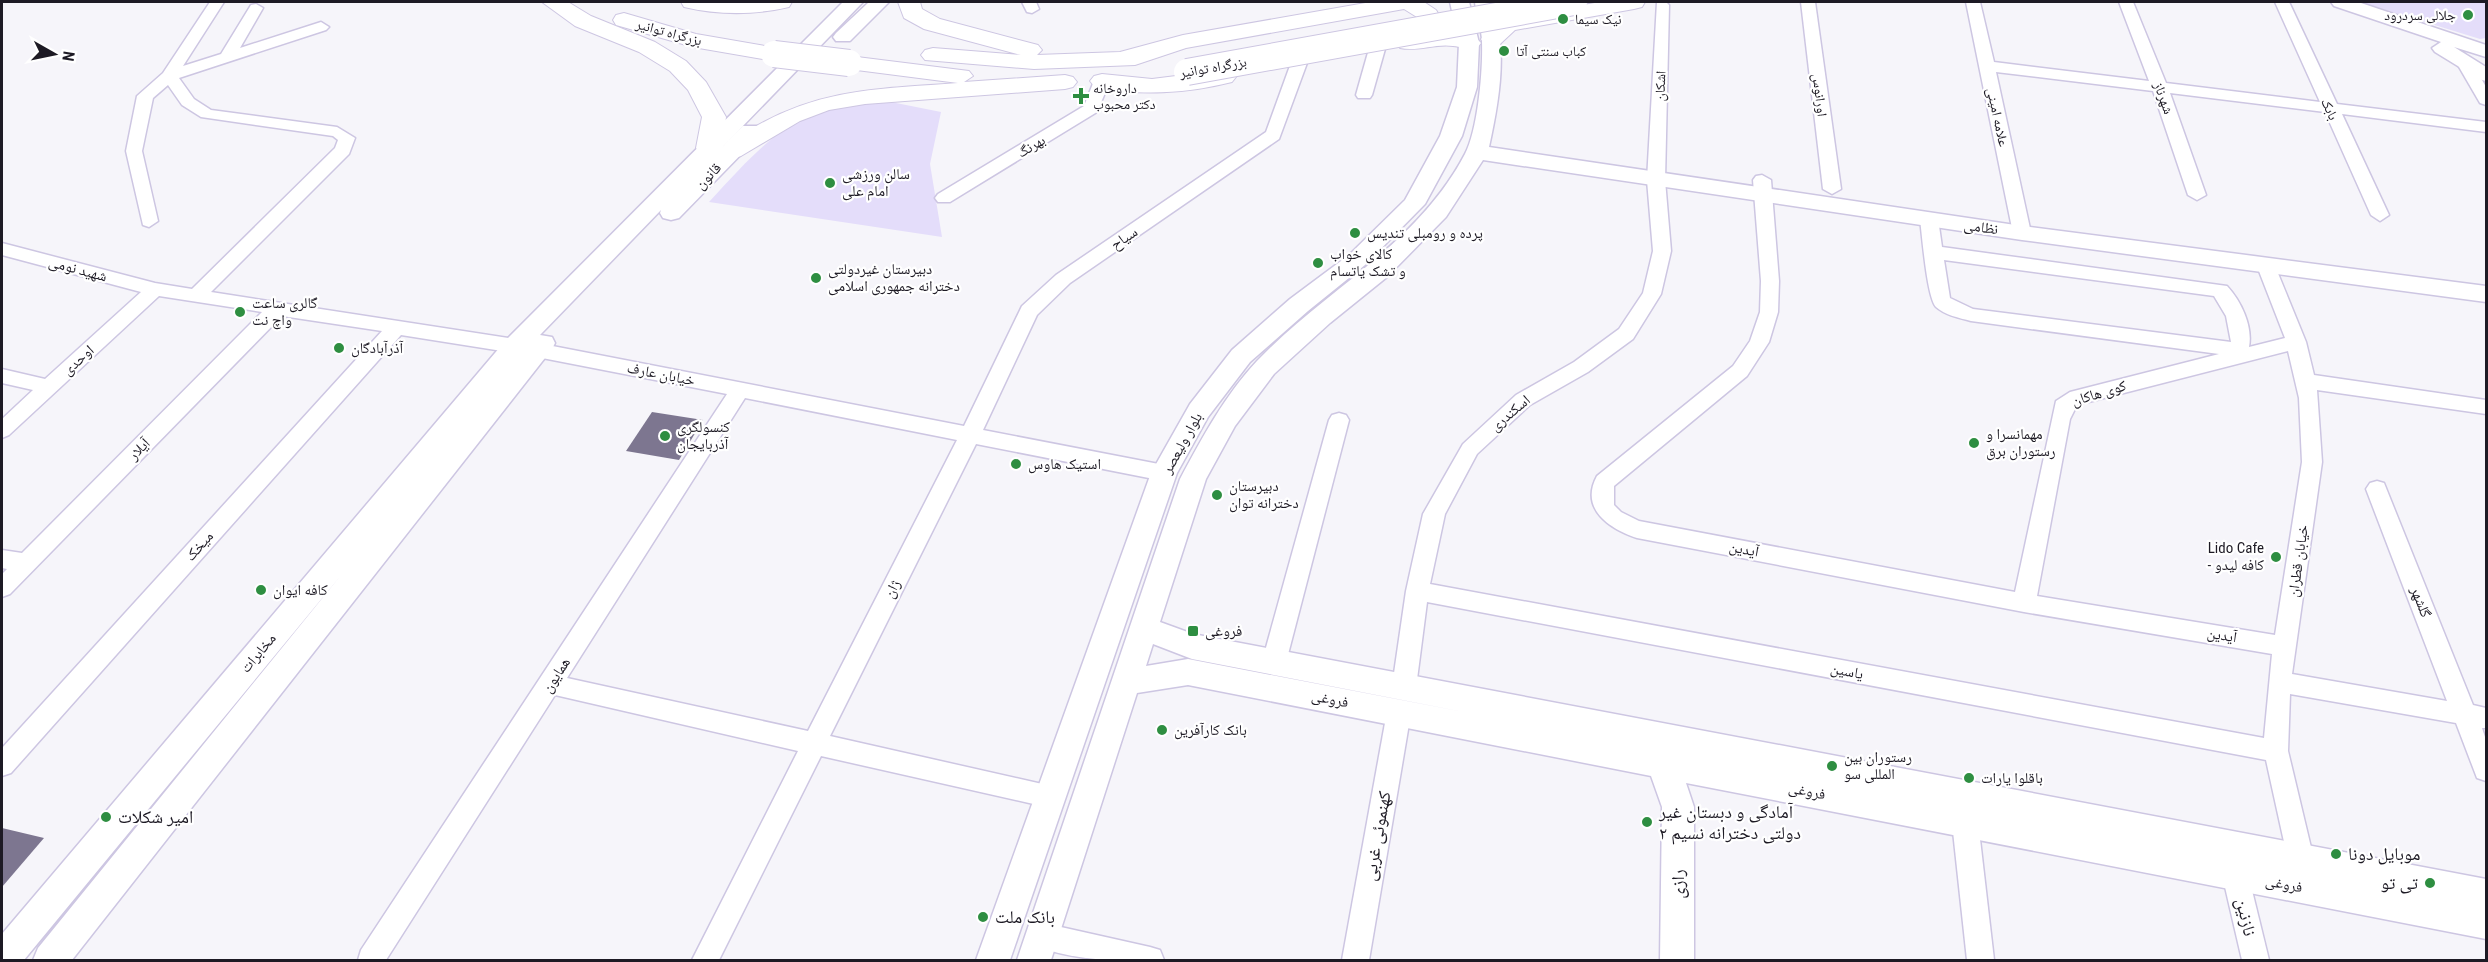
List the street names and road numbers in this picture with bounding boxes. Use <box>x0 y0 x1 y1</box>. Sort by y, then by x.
street label: بزرگراه توانیر <box>633 15 704 50</box>
street label: بزرگراه توانیر <box>1177 53 1248 82</box>
street label: اشکان <box>1651 70 1670 102</box>
street label: اورانوس <box>1808 73 1831 118</box>
street label: شهرناز <box>2150 79 2177 117</box>
street label: علامه امینی <box>1983 86 2012 148</box>
street label: بابک <box>2318 96 2342 123</box>
street label: بهرنگ <box>1014 131 1048 161</box>
street label: قانون <box>691 159 726 194</box>
street label: نظامی <box>1963 216 1999 239</box>
street label: سیاح <box>1107 222 1142 254</box>
street label: شهید نومی <box>47 253 109 286</box>
street label: اوحدی <box>58 341 98 380</box>
street label: خیابان عارف <box>625 359 697 390</box>
street label: کوی هاکان <box>2070 376 2129 411</box>
street label: اسکندری <box>1486 391 1534 436</box>
street label: بلوار ولیعصر <box>1157 409 1206 478</box>
street label: آیلار <box>124 433 155 464</box>
street label: خیابان قطران <box>2284 523 2313 599</box>
street label: میخک <box>181 527 217 565</box>
street label: آیدین <box>1727 537 1761 562</box>
street label: ژان <box>880 577 905 602</box>
street label: گلشهر <box>2407 583 2435 620</box>
street label: آیدین <box>2206 624 2239 647</box>
street label: مخابرات <box>236 629 280 676</box>
street label: همایون <box>538 654 575 697</box>
street label: یاسین <box>1829 659 1865 684</box>
street label: فروغى <box>1310 687 1350 712</box>
street label: فروغى <box>1787 779 1827 804</box>
street label: کهنموئی غربی <box>1358 789 1396 883</box>
street label: رازی <box>1667 869 1689 899</box>
street label: فروغى <box>2264 872 2304 897</box>
street label: نازنین <box>2231 896 2261 938</box>

